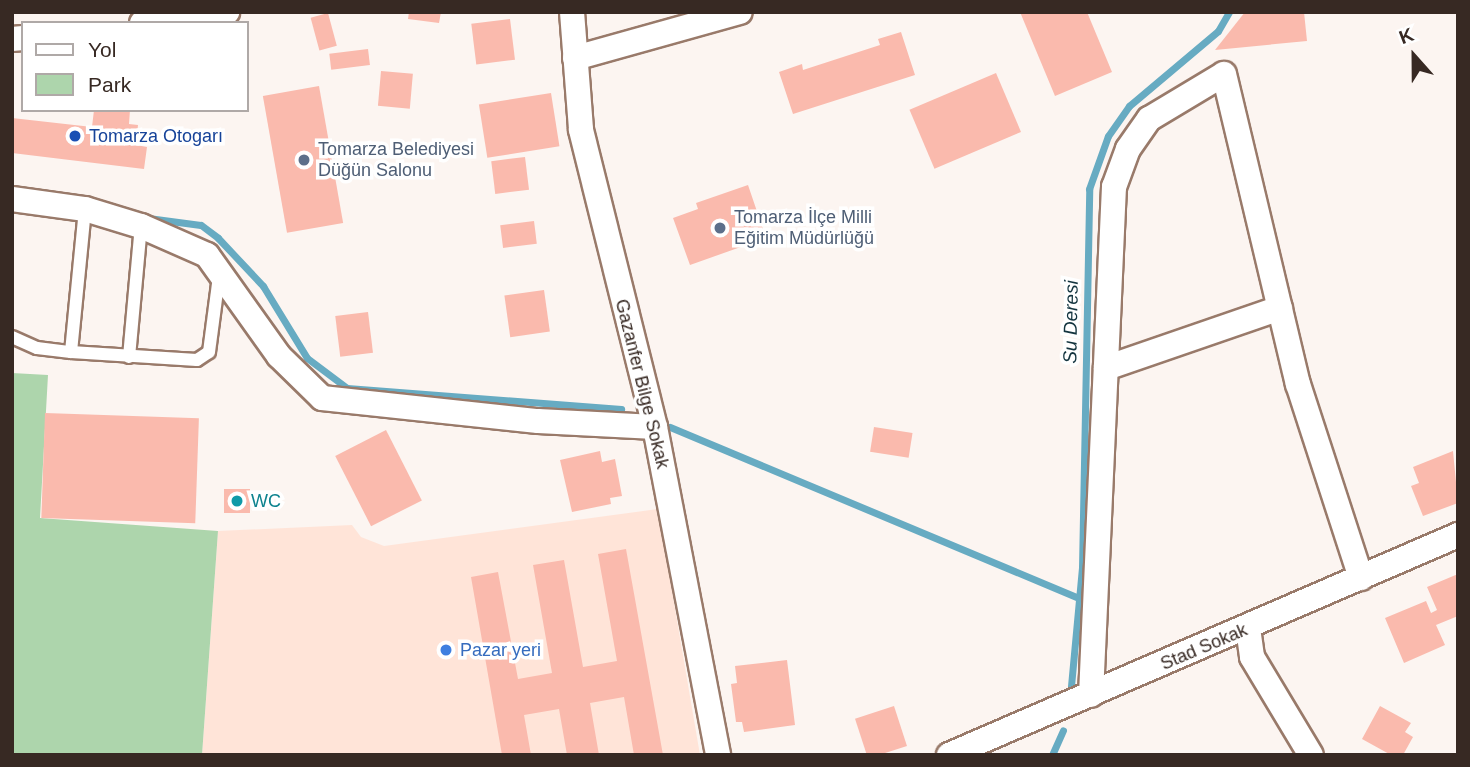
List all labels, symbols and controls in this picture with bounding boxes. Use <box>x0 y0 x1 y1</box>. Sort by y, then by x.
legend <box>21 21 248 112</box>
north arrow <box>1379 21 1449 91</box>
text: K <box>1396 24 1416 48</box>
text: Yol <box>88 38 116 61</box>
text: Park <box>88 73 131 96</box>
place label: Tomarza Otogarı <box>89 125 223 147</box>
marker: Tomarza Otogarı <box>67 128 83 144</box>
place label: Tomarza Belediyesi Düğün Salonu <box>318 139 474 182</box>
marker: Tomarza Belediyesi Düğün Salonu <box>296 152 312 168</box>
place label: Tomarza İlçe Milli Eğitim Müdürlüğü <box>734 207 874 249</box>
marker: Tomarza İlçe Milli Eğitim Müdürlüğü <box>712 220 728 236</box>
water label: Su Deresi <box>1059 280 1083 364</box>
street label: Gazanfer Bilge Sokak <box>610 297 674 471</box>
place label: WC <box>251 490 281 512</box>
marker: WC <box>229 493 245 509</box>
street label: Stad Sokak <box>1157 619 1251 675</box>
place label: Pazar yeri <box>460 639 541 661</box>
marker: Pazar yeri <box>438 642 454 658</box>

